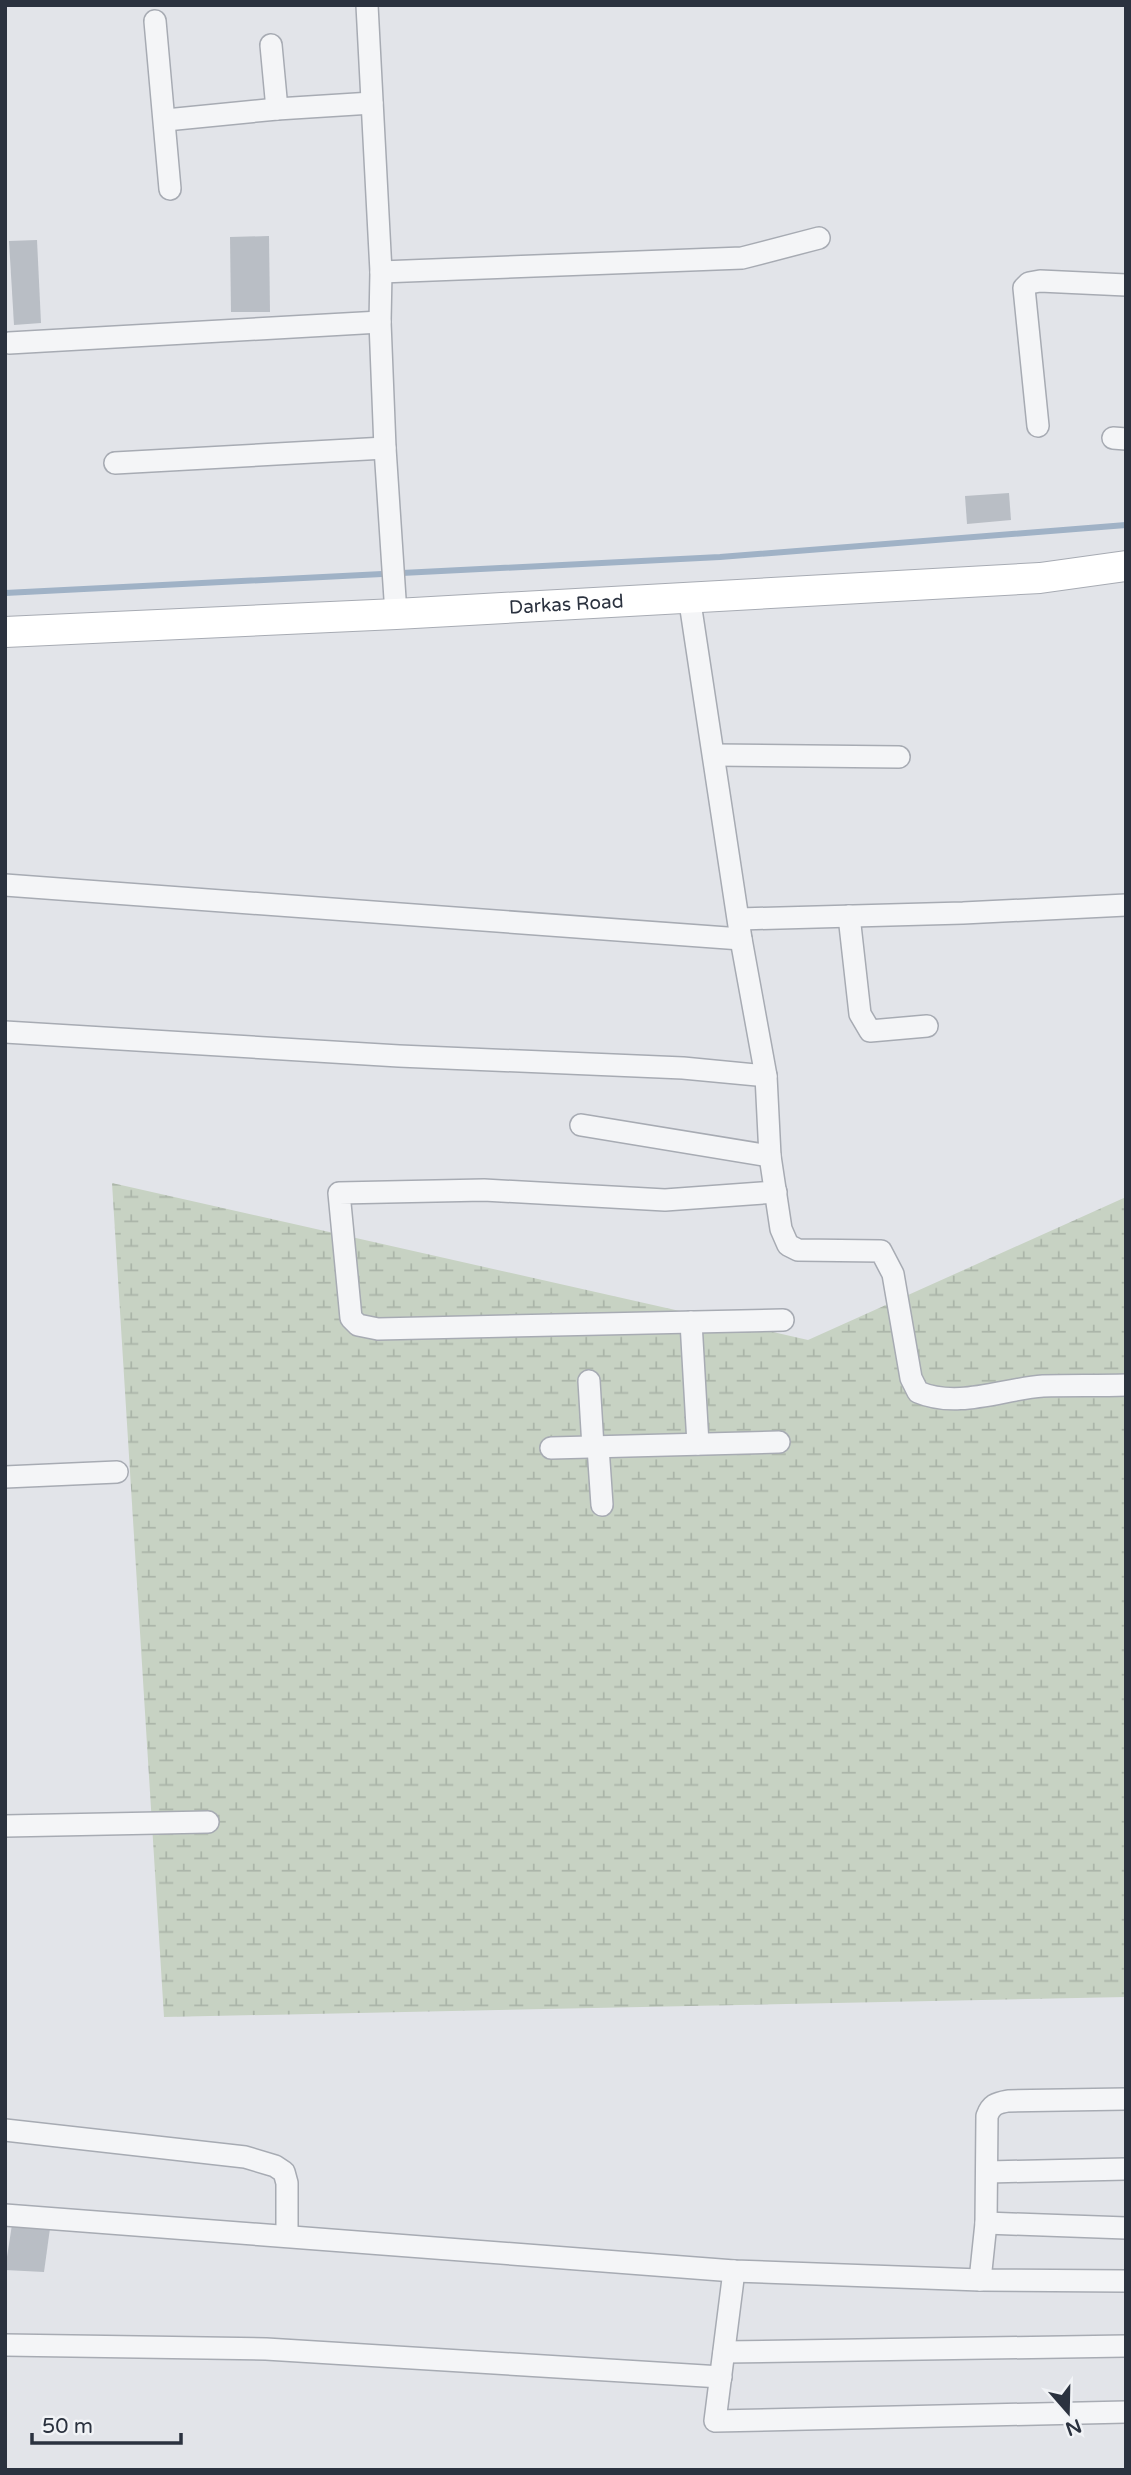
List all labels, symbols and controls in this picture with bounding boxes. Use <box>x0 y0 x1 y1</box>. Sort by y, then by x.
street label: Darkas Road <box>508 590 624 619</box>
north arrow <box>1033 2377 1103 2447</box>
scale bar <box>32 2402 180 2446</box>
text: 50 m <box>42 2414 93 2439</box>
text: N <box>1063 2414 1084 2440</box>

